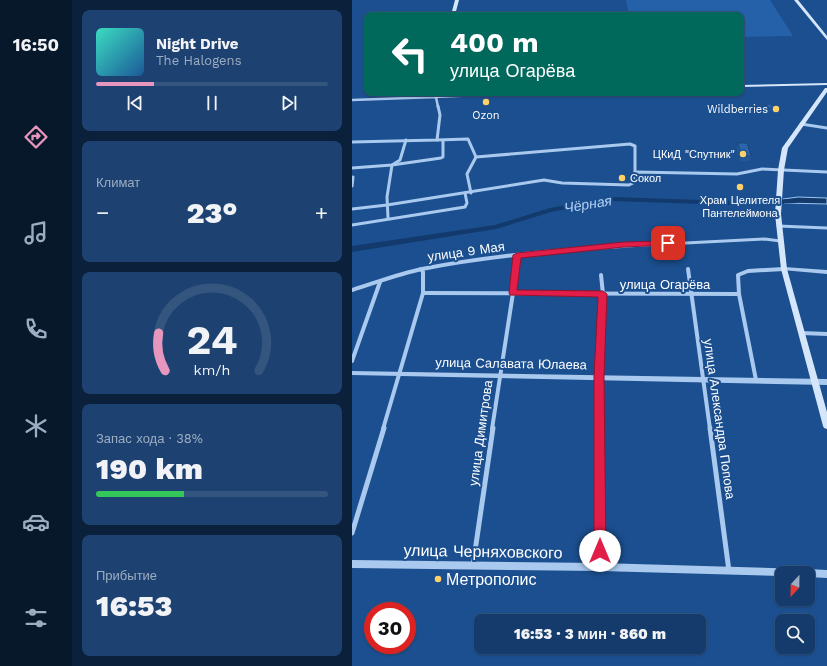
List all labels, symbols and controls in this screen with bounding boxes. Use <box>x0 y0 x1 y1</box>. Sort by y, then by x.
text: 400 m <box>450 26 539 59</box>
icon: left <box>384 28 436 80</box>
text: 16:50 <box>13 34 59 55</box>
text: Night Drive <box>156 35 239 53</box>
text: The Halogens <box>156 53 242 68</box>
text: улица Огарёва <box>450 60 575 81</box>
icon: previous <box>124 92 146 114</box>
icon: pause <box>201 92 223 114</box>
icon: next <box>278 92 300 114</box>
marker: Ozon <box>481 97 491 107</box>
place label: Wildberries <box>707 103 768 116</box>
marker: Wildberries <box>771 104 781 114</box>
place label: Ozon <box>472 109 500 122</box>
icon: directions <box>22 123 50 151</box>
place label: ЦКиД "Спутник" <box>653 148 735 161</box>
marker: ЦКиД "Спутник" <box>738 149 748 159</box>
place label: Сокол <box>630 172 661 185</box>
marker: Сокол <box>617 173 627 183</box>
text: Климат <box>96 175 140 190</box>
marker: Храм Целителя Пантелеймона <box>735 182 745 192</box>
water label: Чёрная <box>563 192 613 216</box>
place label: Храм Целителя Пантелеймона <box>700 194 780 220</box>
text: 23° <box>186 195 238 230</box>
text: − <box>96 200 109 225</box>
text: + <box>315 200 328 225</box>
icon: music <box>22 219 50 247</box>
pin <box>651 226 685 260</box>
icon: arrive <box>657 232 679 254</box>
street label: улица 9 Мая <box>426 239 506 264</box>
street label: улица Огарёва <box>620 277 711 292</box>
icon: phone <box>22 315 50 343</box>
text: 24 <box>186 315 238 364</box>
street label: улица Александра Попова <box>701 338 738 501</box>
street label: улица Салавата Юлаева <box>435 355 588 372</box>
text: km/h <box>194 362 230 378</box>
street label: улица Димитрова <box>466 378 495 487</box>
icon: climate <box>22 412 50 440</box>
text: Запас хода · 38% <box>96 431 203 446</box>
text: 190 km <box>96 451 203 486</box>
icon: car <box>22 508 50 536</box>
position arrow <box>579 530 621 572</box>
street label: улица Черняховского <box>403 541 563 562</box>
north arrow <box>775 566 815 606</box>
map controls <box>775 566 815 654</box>
text: Прибытие <box>96 568 157 583</box>
place label: Метрополис <box>446 570 536 589</box>
marker: Метрополис <box>433 574 443 584</box>
text: 16:53 <box>96 588 172 623</box>
speed limit sign: 30 <box>364 602 416 654</box>
icon: filters <box>22 604 50 632</box>
button: search <box>775 614 815 654</box>
text: 16:53 · 3 мин · 860 m <box>514 625 666 643</box>

